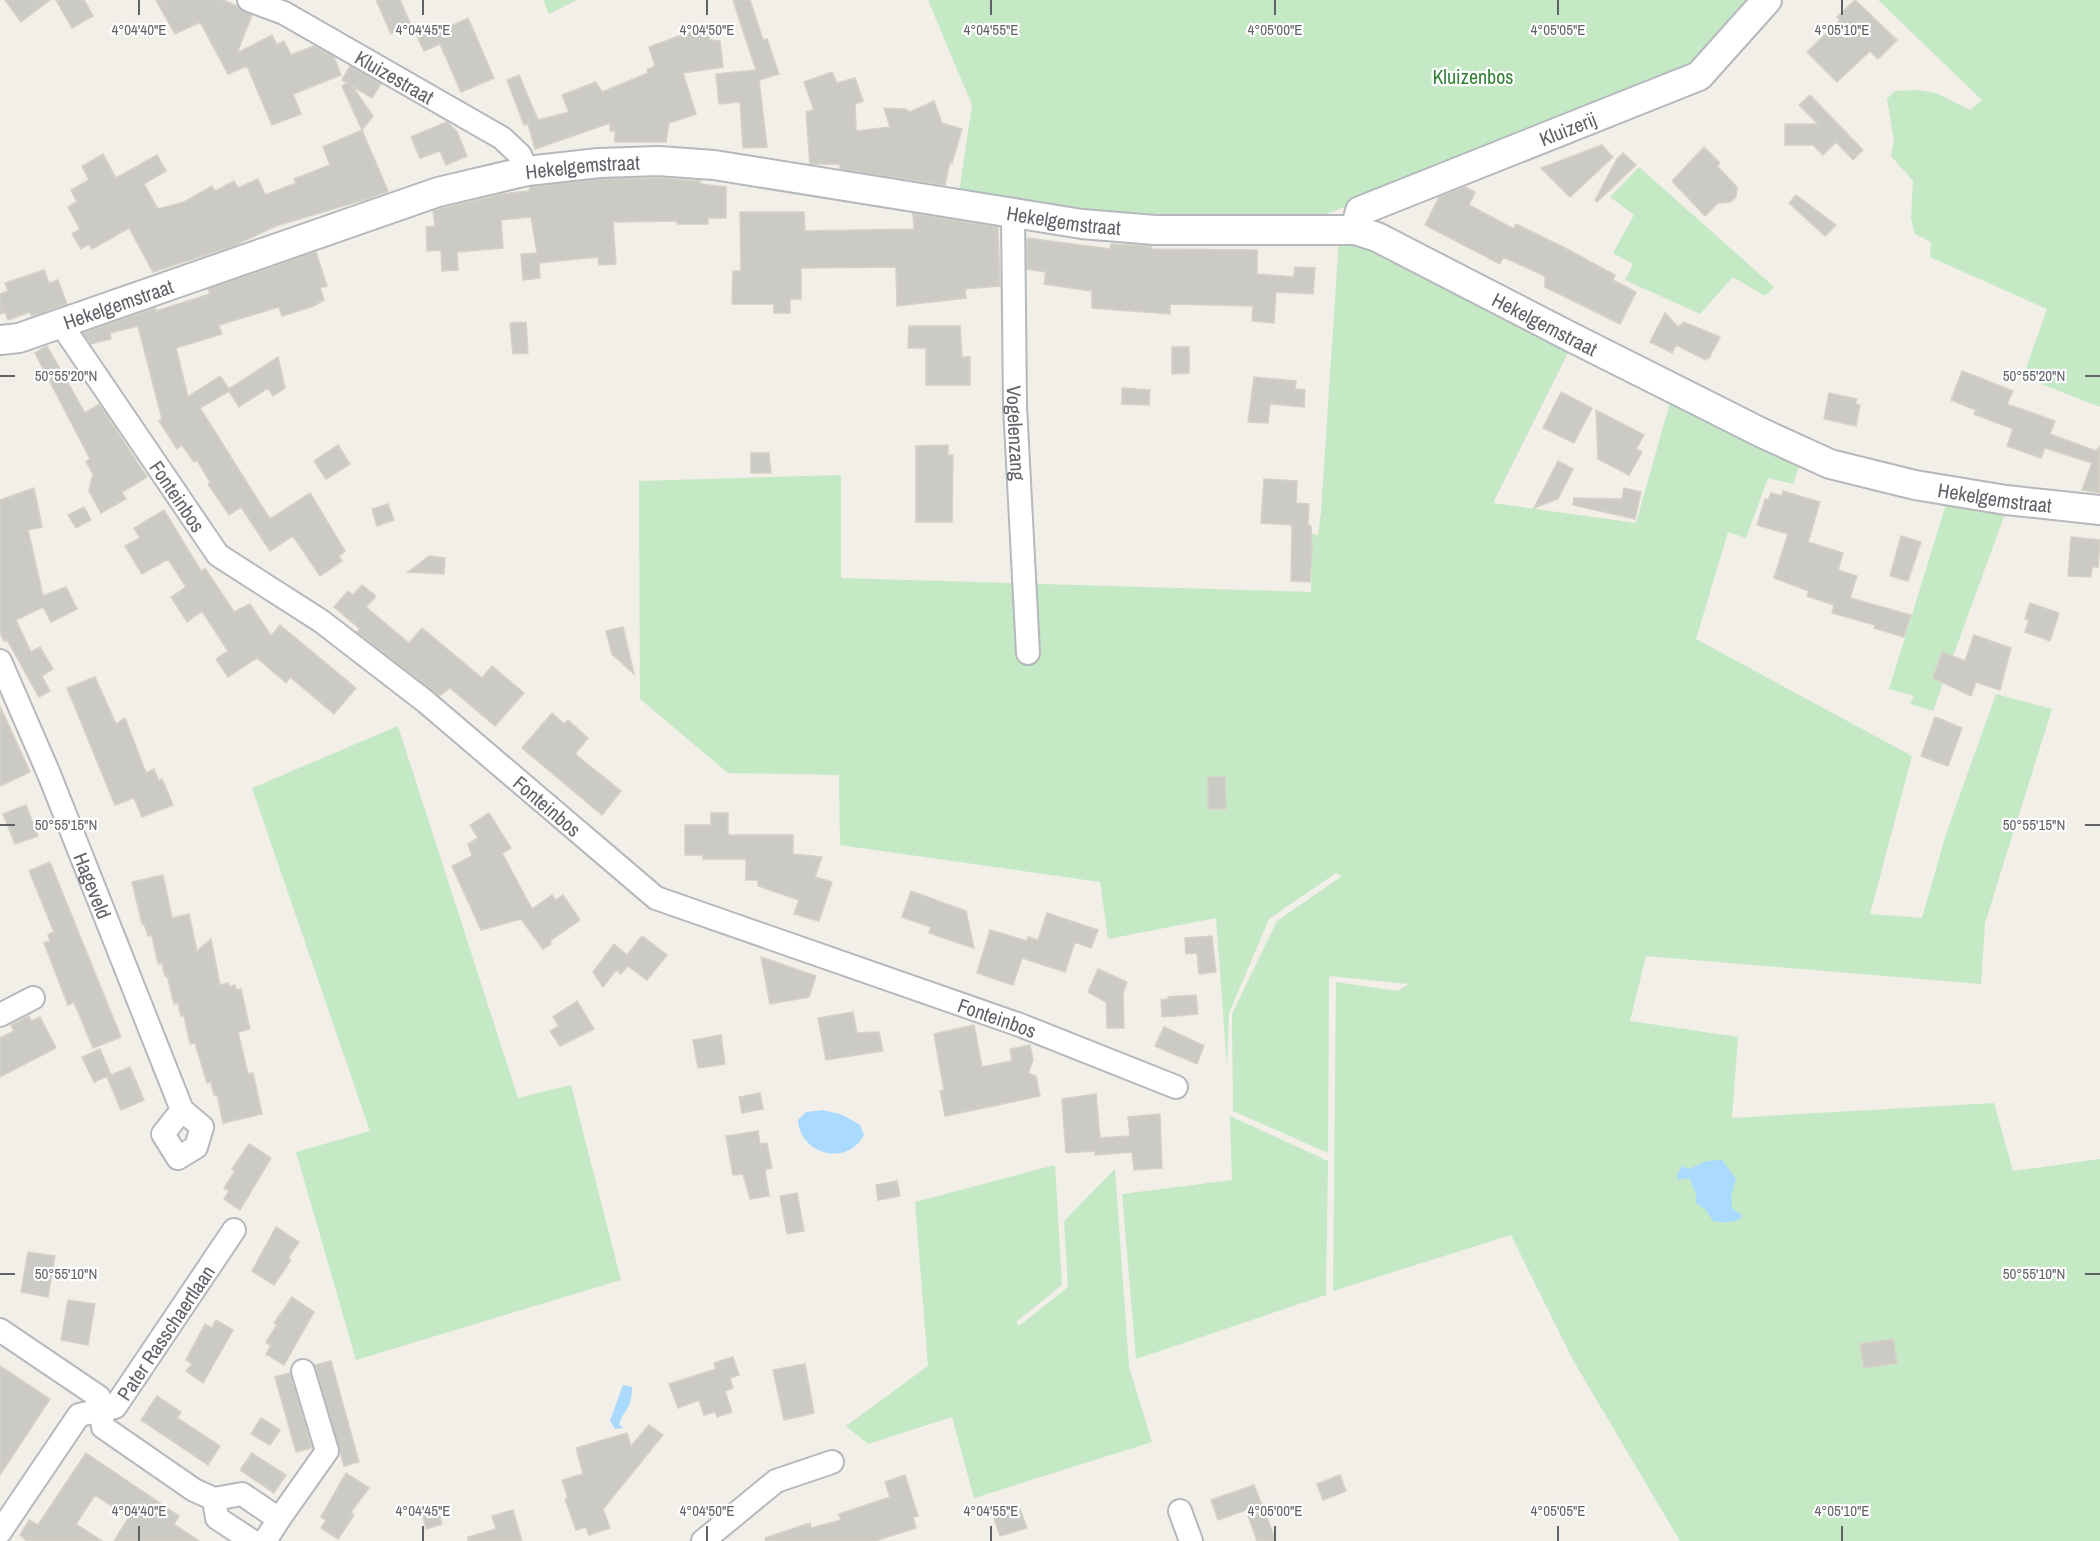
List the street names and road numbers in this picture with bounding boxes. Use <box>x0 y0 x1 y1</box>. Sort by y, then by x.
street label: Kluizestraat <box>350 43 439 110</box>
street label: Kluizerij <box>1535 105 1600 152</box>
street label: Hekelgemstraat <box>524 148 641 185</box>
street label: Hekelgemstraat <box>1005 199 1122 241</box>
street label: Hekelgemstraat <box>59 272 177 335</box>
street label: Hekelgemstraat <box>1488 285 1603 362</box>
street label: Vogelenzang <box>1001 385 1032 481</box>
street label: Fonteinbos <box>144 455 212 537</box>
street label: Hekelgemstraat <box>1936 475 2054 518</box>
street label: Fonteinbos <box>508 769 587 842</box>
street label: Hageveld <box>68 848 118 923</box>
street label: Fonteinbos <box>955 991 1041 1044</box>
street label: Pater Rasschaertlaan <box>110 1259 220 1405</box>

